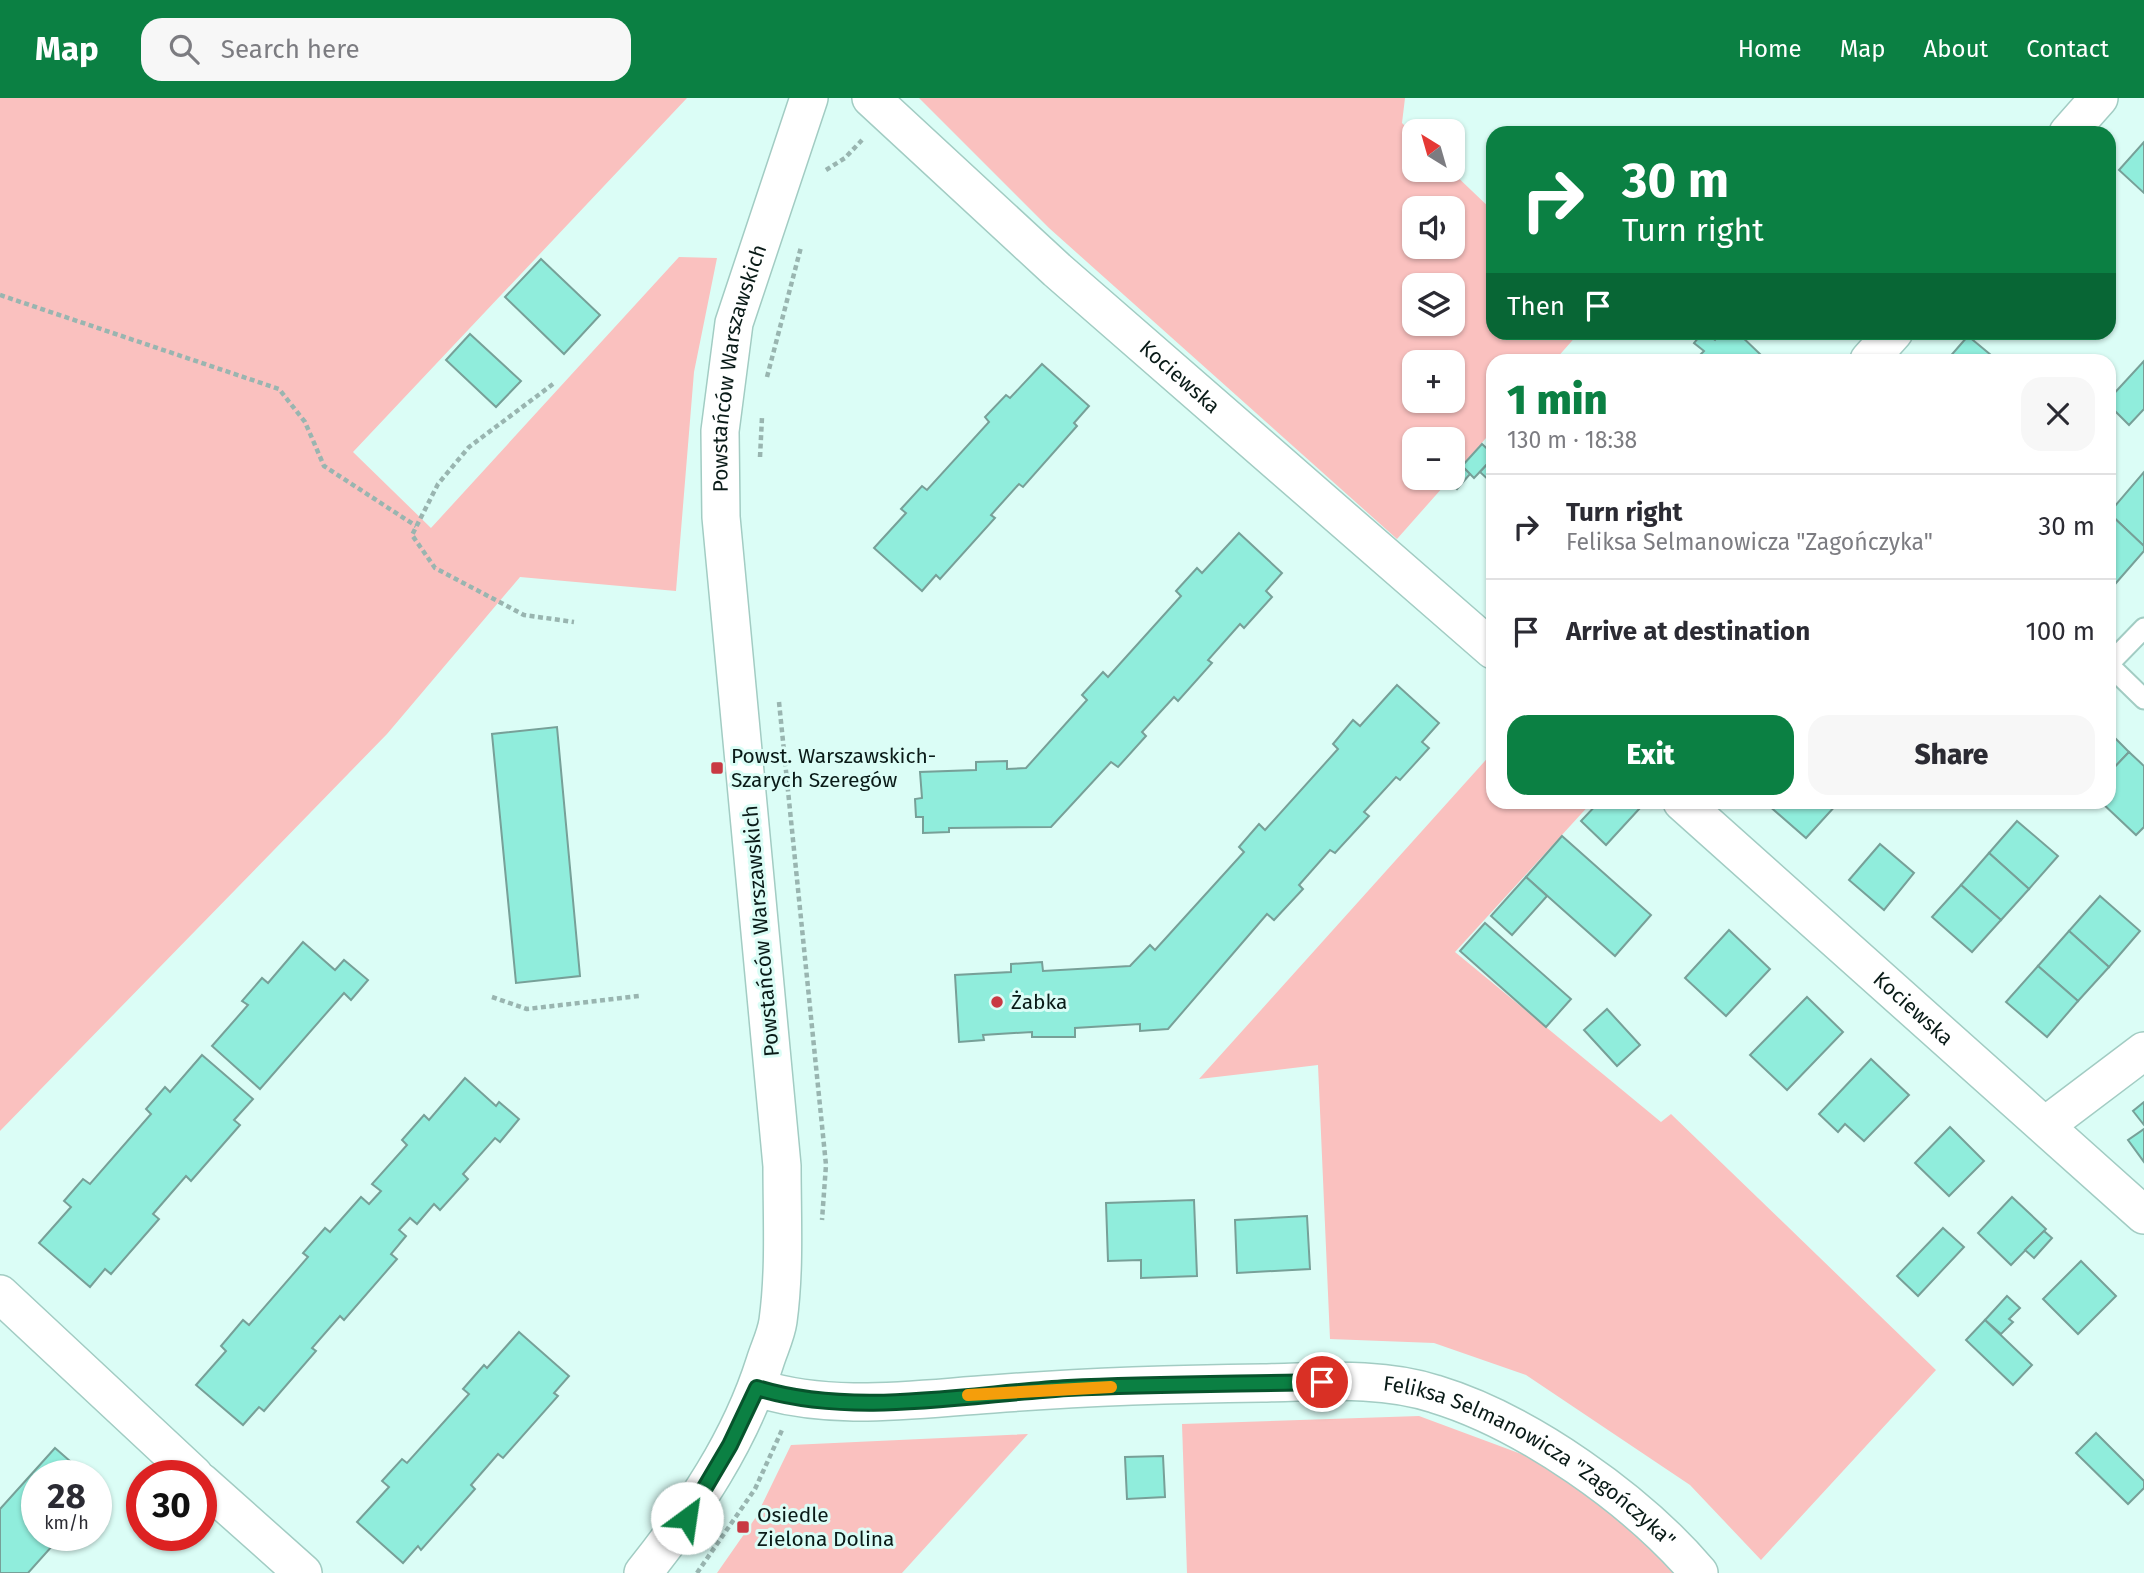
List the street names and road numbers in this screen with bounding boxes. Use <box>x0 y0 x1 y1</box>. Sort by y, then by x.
street label: Powstańców Warszawskich <box>706 241 772 493</box>
street label: Kociewska <box>1134 335 1225 419</box>
street label: Powstańców Warszawskich <box>737 804 785 1058</box>
street label: Kociewska <box>1868 966 1959 1051</box>
street label: Feliksa Selmanowicza "Zagończyka" <box>1382 1370 1681 1553</box>

